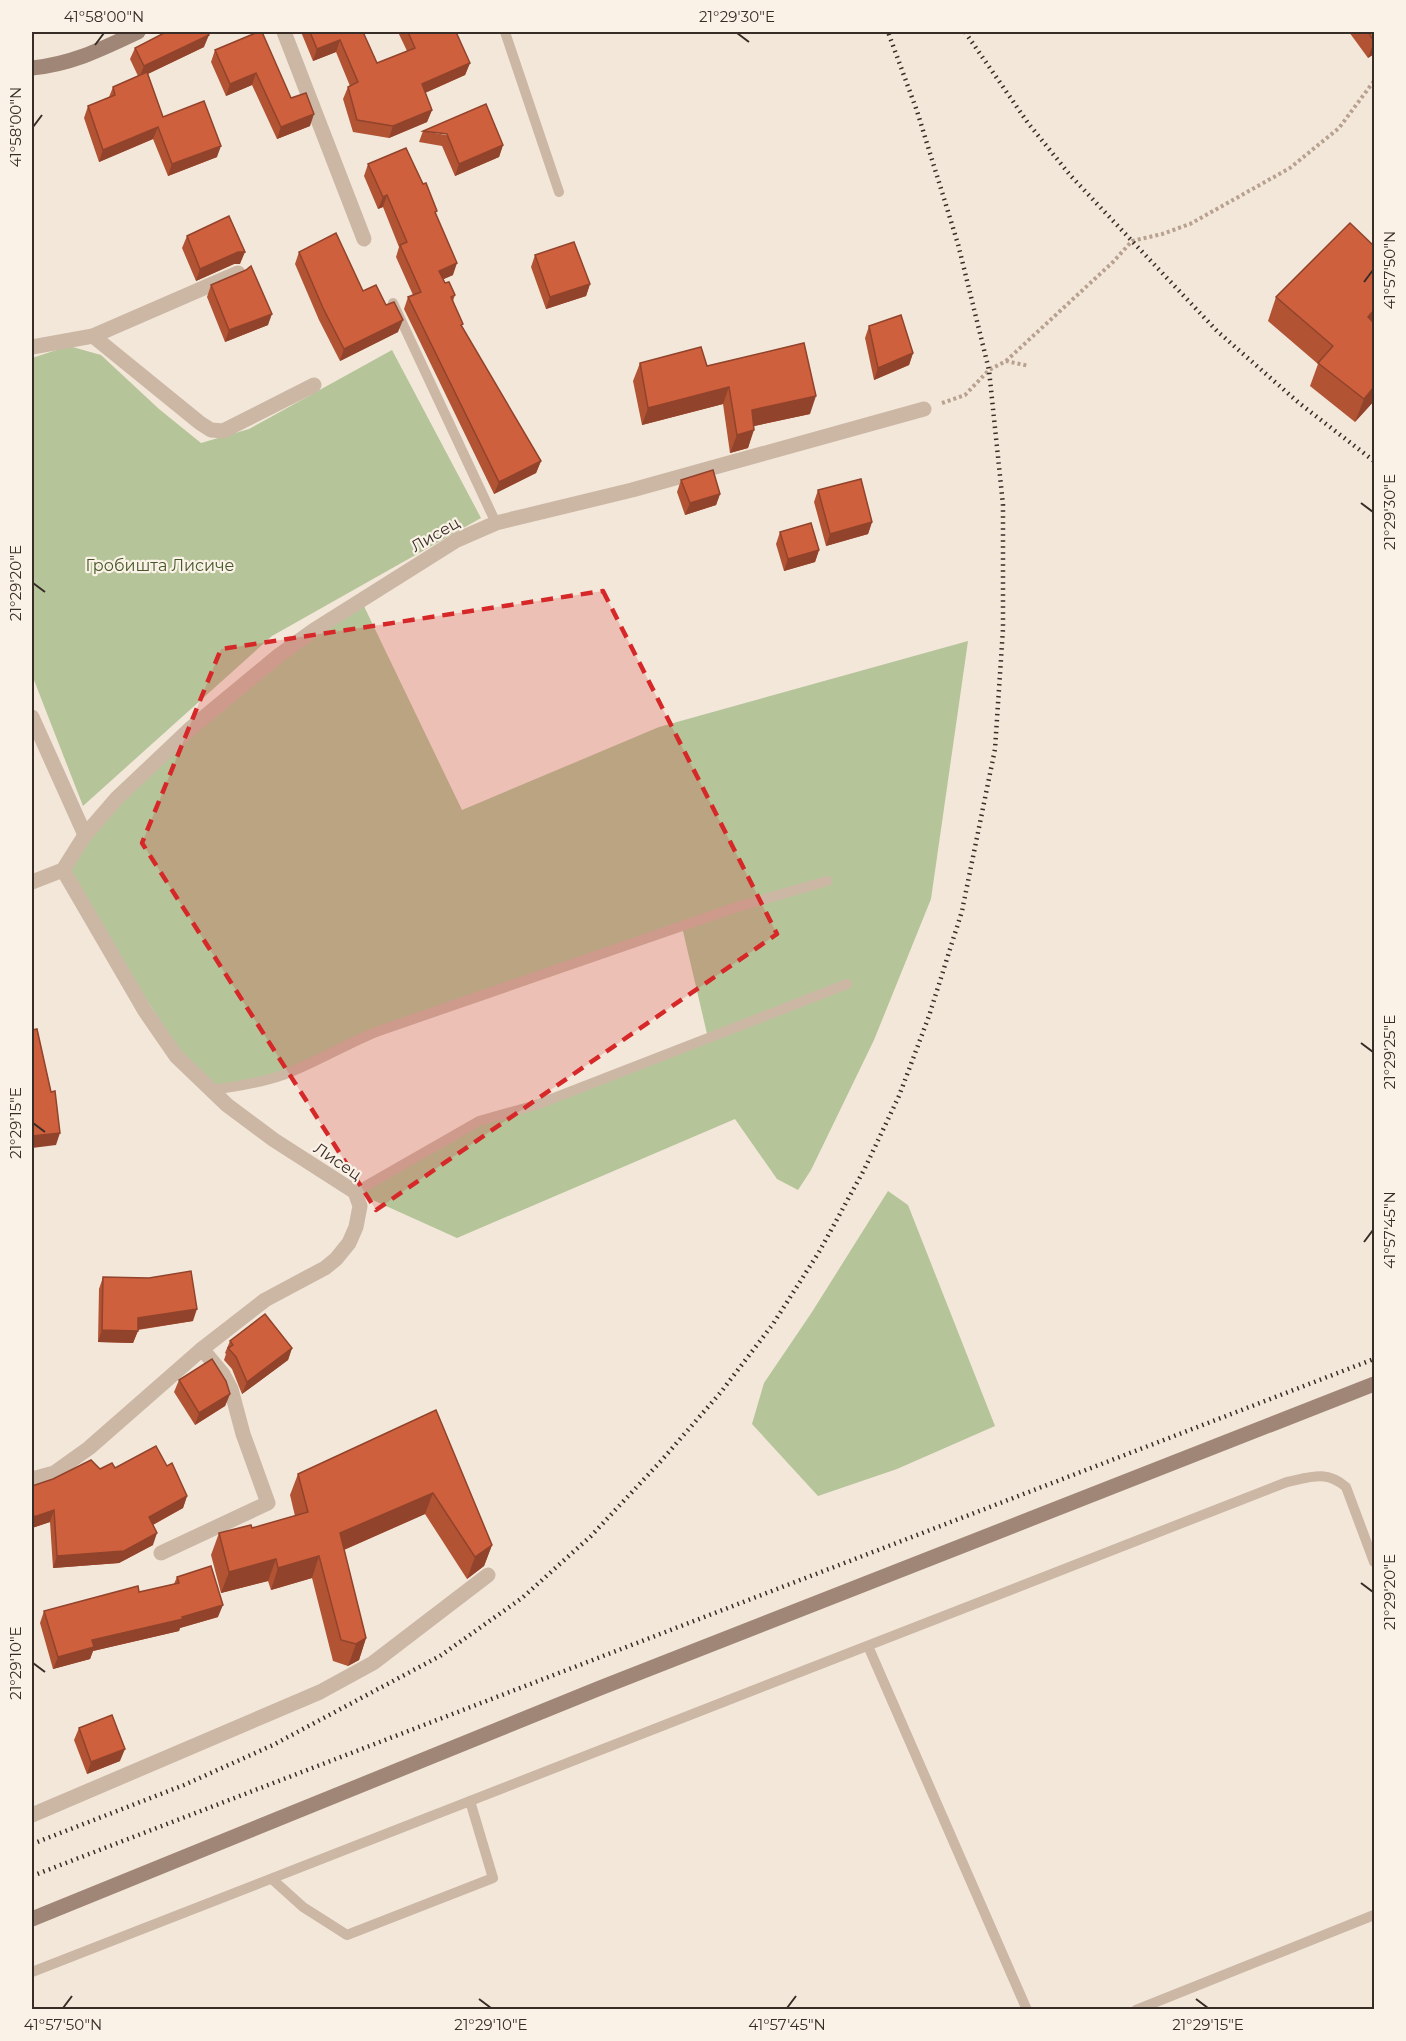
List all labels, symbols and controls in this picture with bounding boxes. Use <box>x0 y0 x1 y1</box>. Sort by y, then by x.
text: 41°58'00"N <box>64 7 144 26</box>
text: 21°29'30"E <box>699 7 775 26</box>
text: 41°58'00"N <box>6 87 25 167</box>
text: 41°57'50"N <box>1380 231 1399 309</box>
text: 21°29'30"E <box>1380 474 1399 550</box>
street label: Лисец <box>407 513 463 556</box>
text: 21°29'20"E <box>6 545 25 621</box>
park label: Гробишта Лисиче <box>86 556 234 575</box>
text: 21°29'25"E <box>1380 1015 1399 1089</box>
text: 21°29'15"E <box>6 1087 25 1159</box>
street label: Лисец <box>310 1139 365 1184</box>
text: 41°57'45"N <box>1380 1191 1399 1269</box>
text: 21°29'20"E <box>1380 1554 1399 1630</box>
text: 21°29'10"E <box>6 1626 25 1700</box>
text: 41°57'50"N <box>24 2015 102 2034</box>
text: 21°29'10"E <box>454 2015 528 2034</box>
text: 41°57'45"N <box>748 2015 826 2034</box>
text: 21°29'15"E <box>1172 2015 1244 2034</box>

